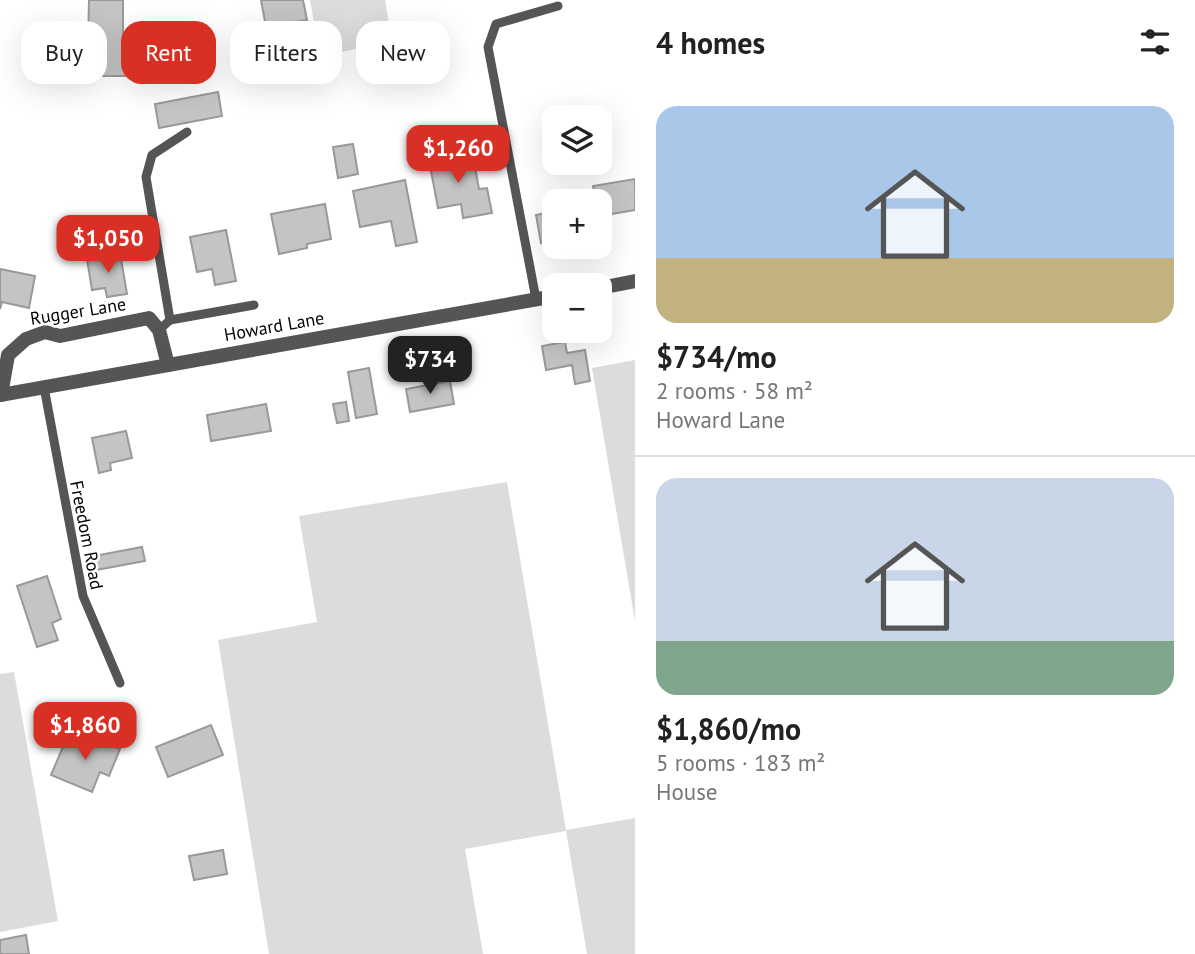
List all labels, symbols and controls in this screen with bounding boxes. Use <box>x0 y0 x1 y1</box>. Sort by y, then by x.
chip: Buy <box>21 21 107 84</box>
chip: Rent <box>121 21 216 84</box>
chip: Filters <box>230 21 342 84</box>
chip: New <box>356 21 450 84</box>
text: 4 homes <box>656 23 765 62</box>
icon: filters <box>1136 23 1174 61</box>
map controls <box>542 105 612 343</box>
button: layers <box>542 105 612 175</box>
pin: $1,260 <box>401 125 515 185</box>
text: $1,260 <box>422 133 494 162</box>
icon: home <box>852 151 978 277</box>
button: + <box>542 189 612 259</box>
pin: $1,050 <box>51 216 165 275</box>
text: $1,050 <box>72 223 144 252</box>
button: − <box>542 273 612 343</box>
street label: Rugger Lane <box>29 292 127 330</box>
street label: Howard Lane <box>222 306 326 346</box>
pin: $734 <box>389 336 471 396</box>
text: $734/mo <box>656 337 777 376</box>
text: $734 <box>404 344 456 373</box>
text: 2 rooms · 58 m² <box>656 376 813 405</box>
text: Howard Lane <box>656 405 785 434</box>
street label: Freedom Road <box>65 479 109 591</box>
icon: home <box>852 523 978 649</box>
pin: $1,860 <box>28 702 142 762</box>
text: $1,860/mo <box>656 709 801 748</box>
text: $1,860 <box>49 710 121 739</box>
text: 5 rooms · 183 m² <box>656 748 825 777</box>
text: House <box>656 777 718 806</box>

